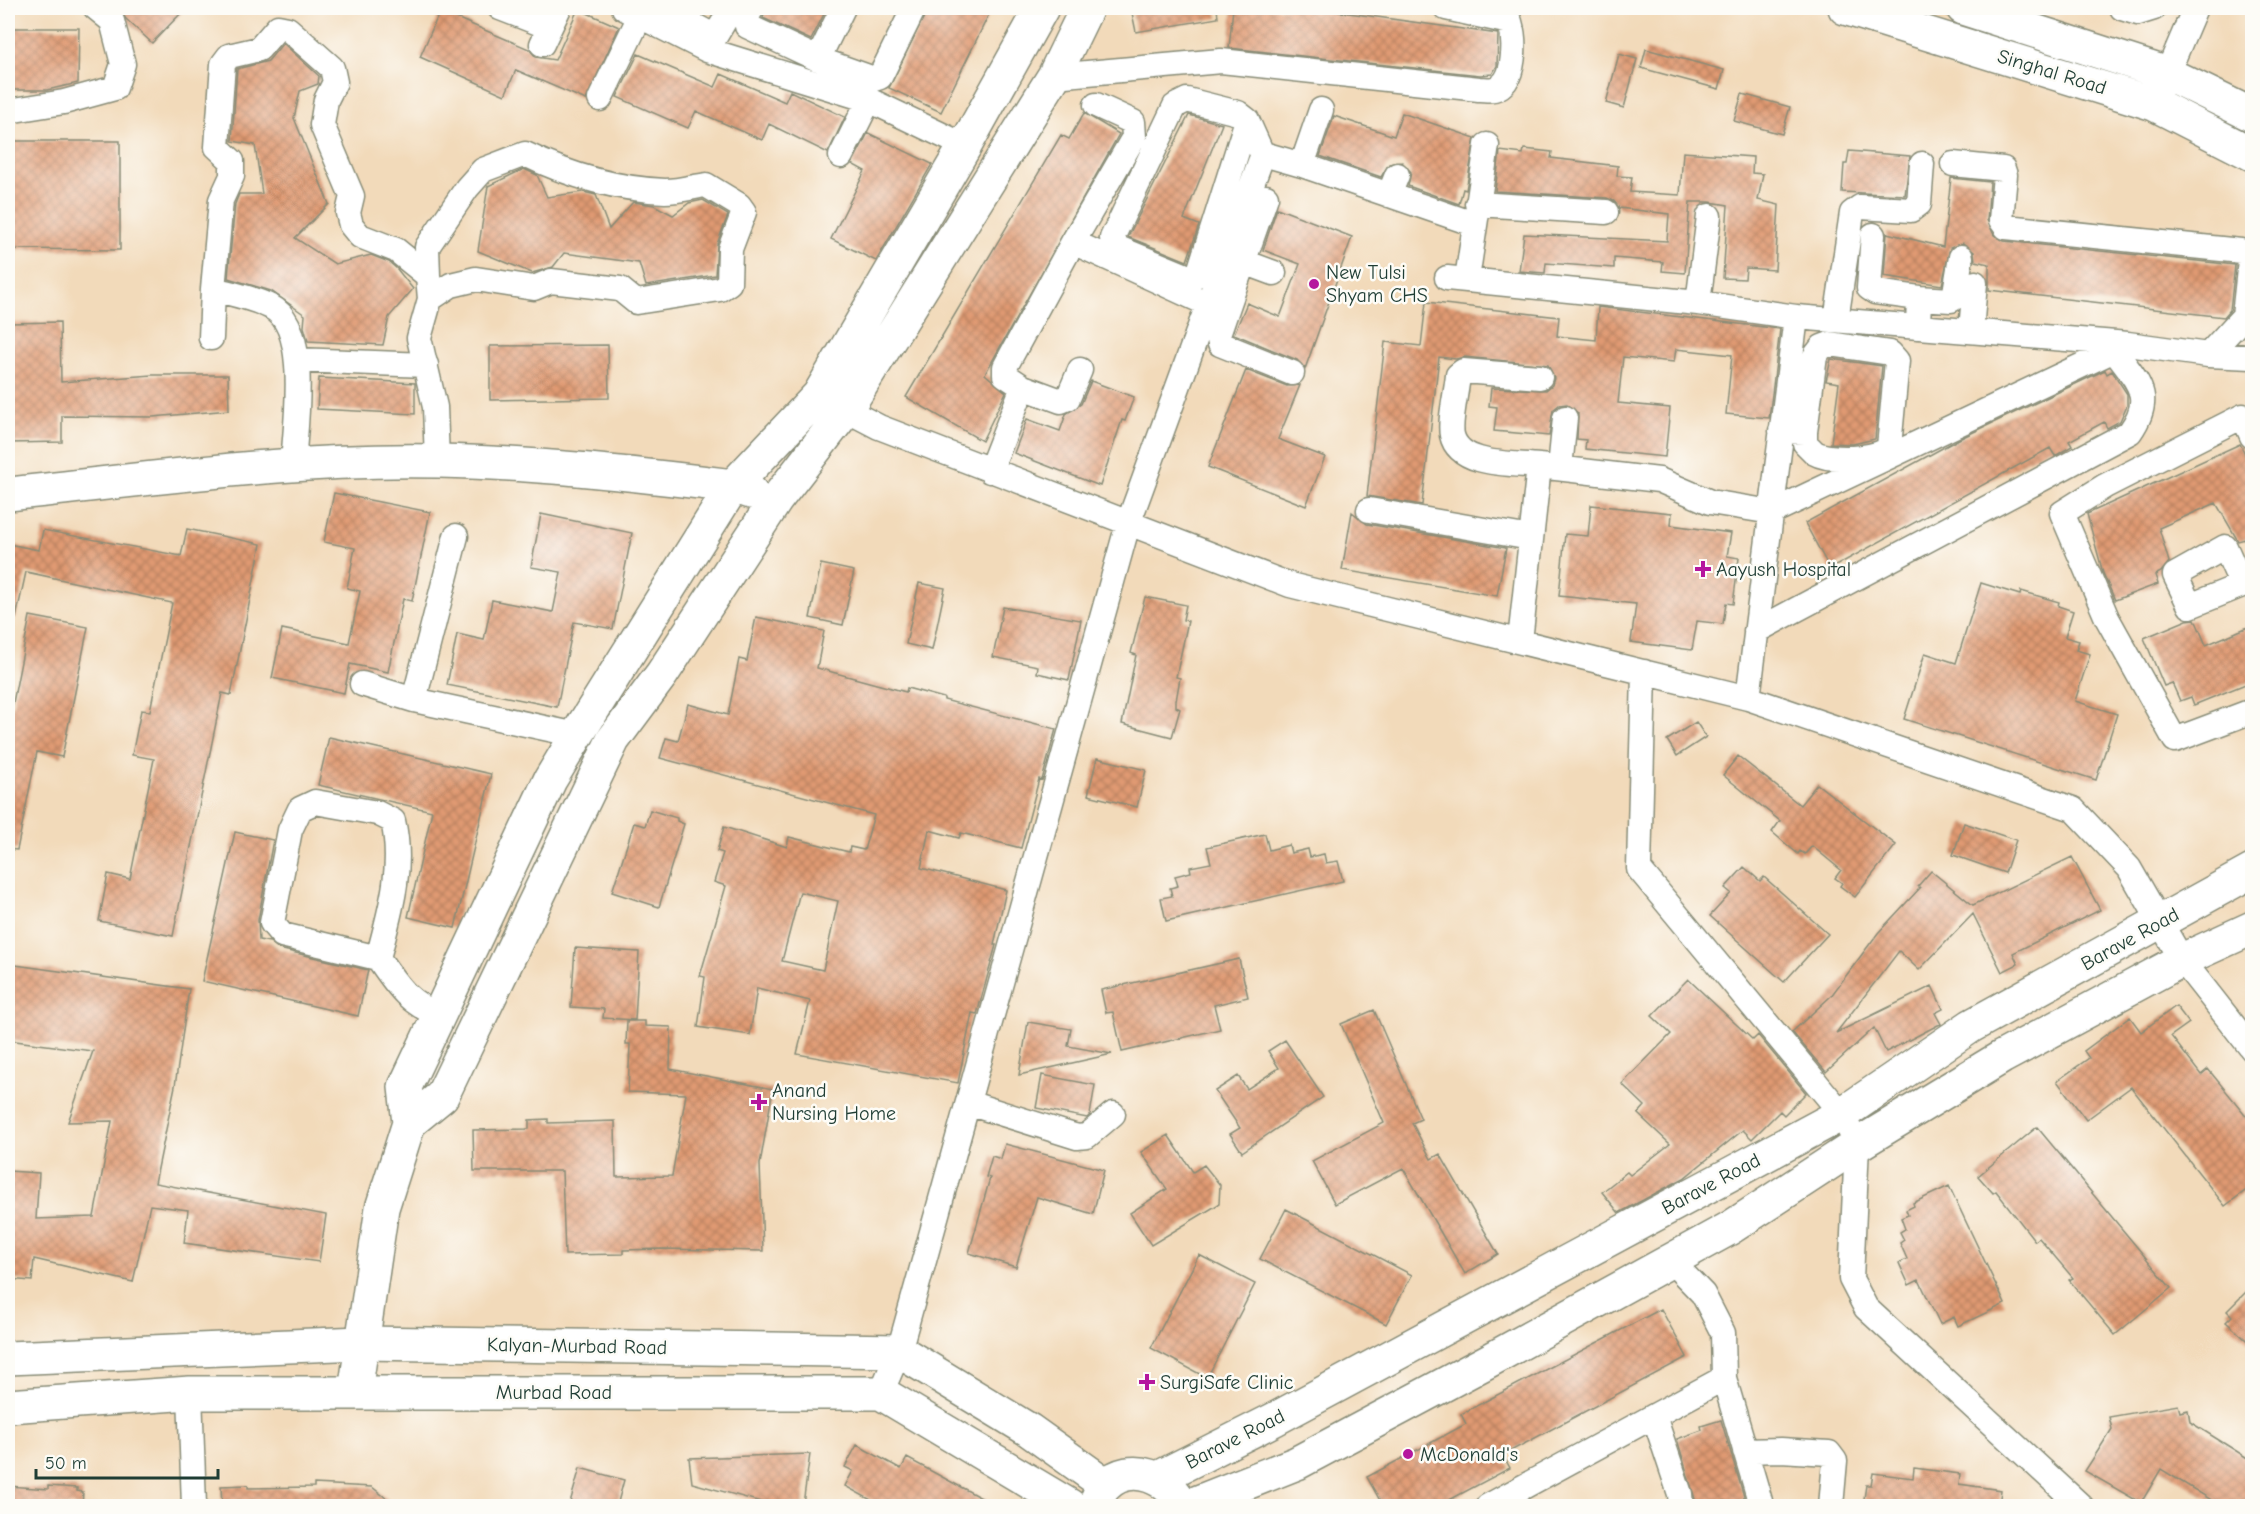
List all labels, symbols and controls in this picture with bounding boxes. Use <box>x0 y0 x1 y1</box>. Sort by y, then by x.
street label: Singhal Road <box>1995 45 2109 99</box>
place label: New Tulsi Shyam CHS <box>1326 261 1428 307</box>
marker: New Tulsi Shyam CHS <box>1307 277 1321 291</box>
place label: Aayush Hospital <box>1716 558 1851 581</box>
marker: Aayush Hospital <box>1694 560 1712 578</box>
street label: Barave Road <box>2077 903 2183 975</box>
place label: Anand Nursing Home <box>772 1079 896 1125</box>
marker: Anand Nursing Home <box>750 1093 768 1111</box>
street label: Barave Road <box>1658 1148 1764 1220</box>
street label: Kalyan-Murbad Road <box>487 1333 667 1359</box>
place label: SurgiSafe Clinic <box>1160 1371 1294 1394</box>
marker: SurgiSafe Clinic <box>1138 1373 1156 1391</box>
street label: Murbad Road <box>496 1381 612 1404</box>
street label: Barave Road <box>1181 1404 1289 1474</box>
scale bar <box>36 1442 218 1480</box>
place label: McDonald's <box>1420 1443 1518 1466</box>
marker: McDonald's <box>1401 1447 1415 1461</box>
text: 50 m <box>45 1453 87 1474</box>

